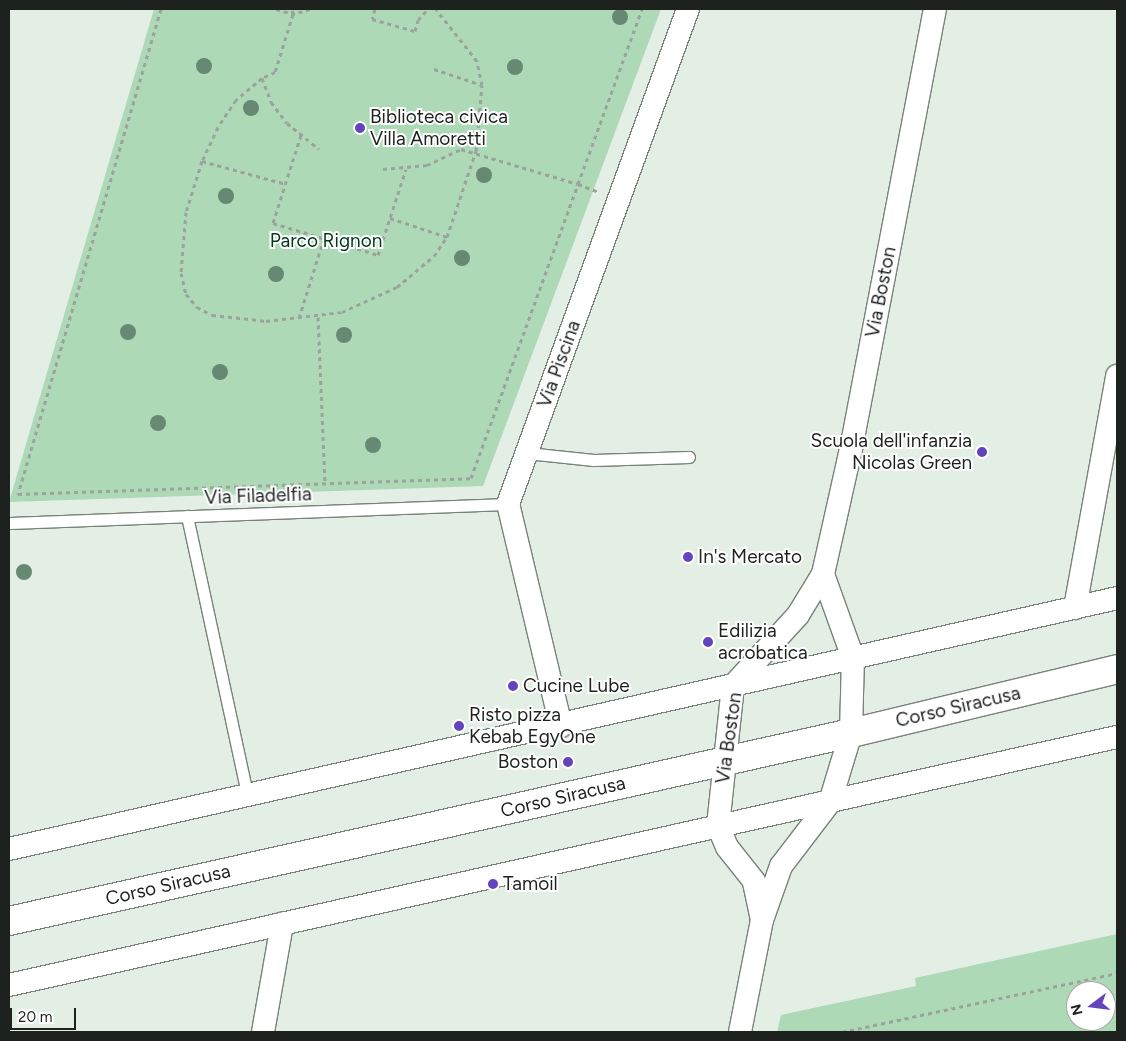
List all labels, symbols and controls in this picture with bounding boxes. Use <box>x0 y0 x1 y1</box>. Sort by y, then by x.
place label: Biblioteca civica Villa Amoretti <box>370 106 508 150</box>
marker: Biblioteca civica Villa Amoretti <box>354 122 366 134</box>
park label: Parco Rignon <box>270 230 382 252</box>
street label: Via Boston <box>861 245 901 339</box>
street label: Via Piscina <box>533 317 585 411</box>
place label: Scuola dell'infanzia Nicolas Green <box>811 430 972 474</box>
marker: Scuola dell'infanzia Nicolas Green <box>976 446 988 458</box>
street label: Via Filadelfia <box>204 483 312 509</box>
place label: In's Mercato <box>698 546 802 568</box>
marker: In's Mercato <box>682 551 694 563</box>
place label: Edilizia acrobatica <box>718 620 808 664</box>
marker: Edilizia acrobatica <box>702 636 714 648</box>
place label: Cucine Lube <box>523 675 630 697</box>
marker: Cucine Lube <box>507 680 519 692</box>
street label: Corso Siracusa <box>893 682 1023 732</box>
street label: Via Boston <box>711 691 747 785</box>
place label: Risto pizza Kebab EgyOne <box>469 704 596 748</box>
marker: Risto pizza Kebab EgyOne <box>453 720 465 732</box>
place label: Boston <box>498 751 558 773</box>
marker: Boston <box>562 756 574 768</box>
street label: Corso Siracusa <box>498 772 628 822</box>
street label: Corso Siracusa <box>103 860 233 910</box>
place label: Tamoil <box>503 873 558 895</box>
marker: Tamoil <box>487 878 499 890</box>
north arrow <box>1066 981 1116 1031</box>
scale bar <box>12 998 79 1030</box>
text: N <box>1067 1002 1087 1017</box>
text: 20 m <box>18 1008 52 1026</box>

